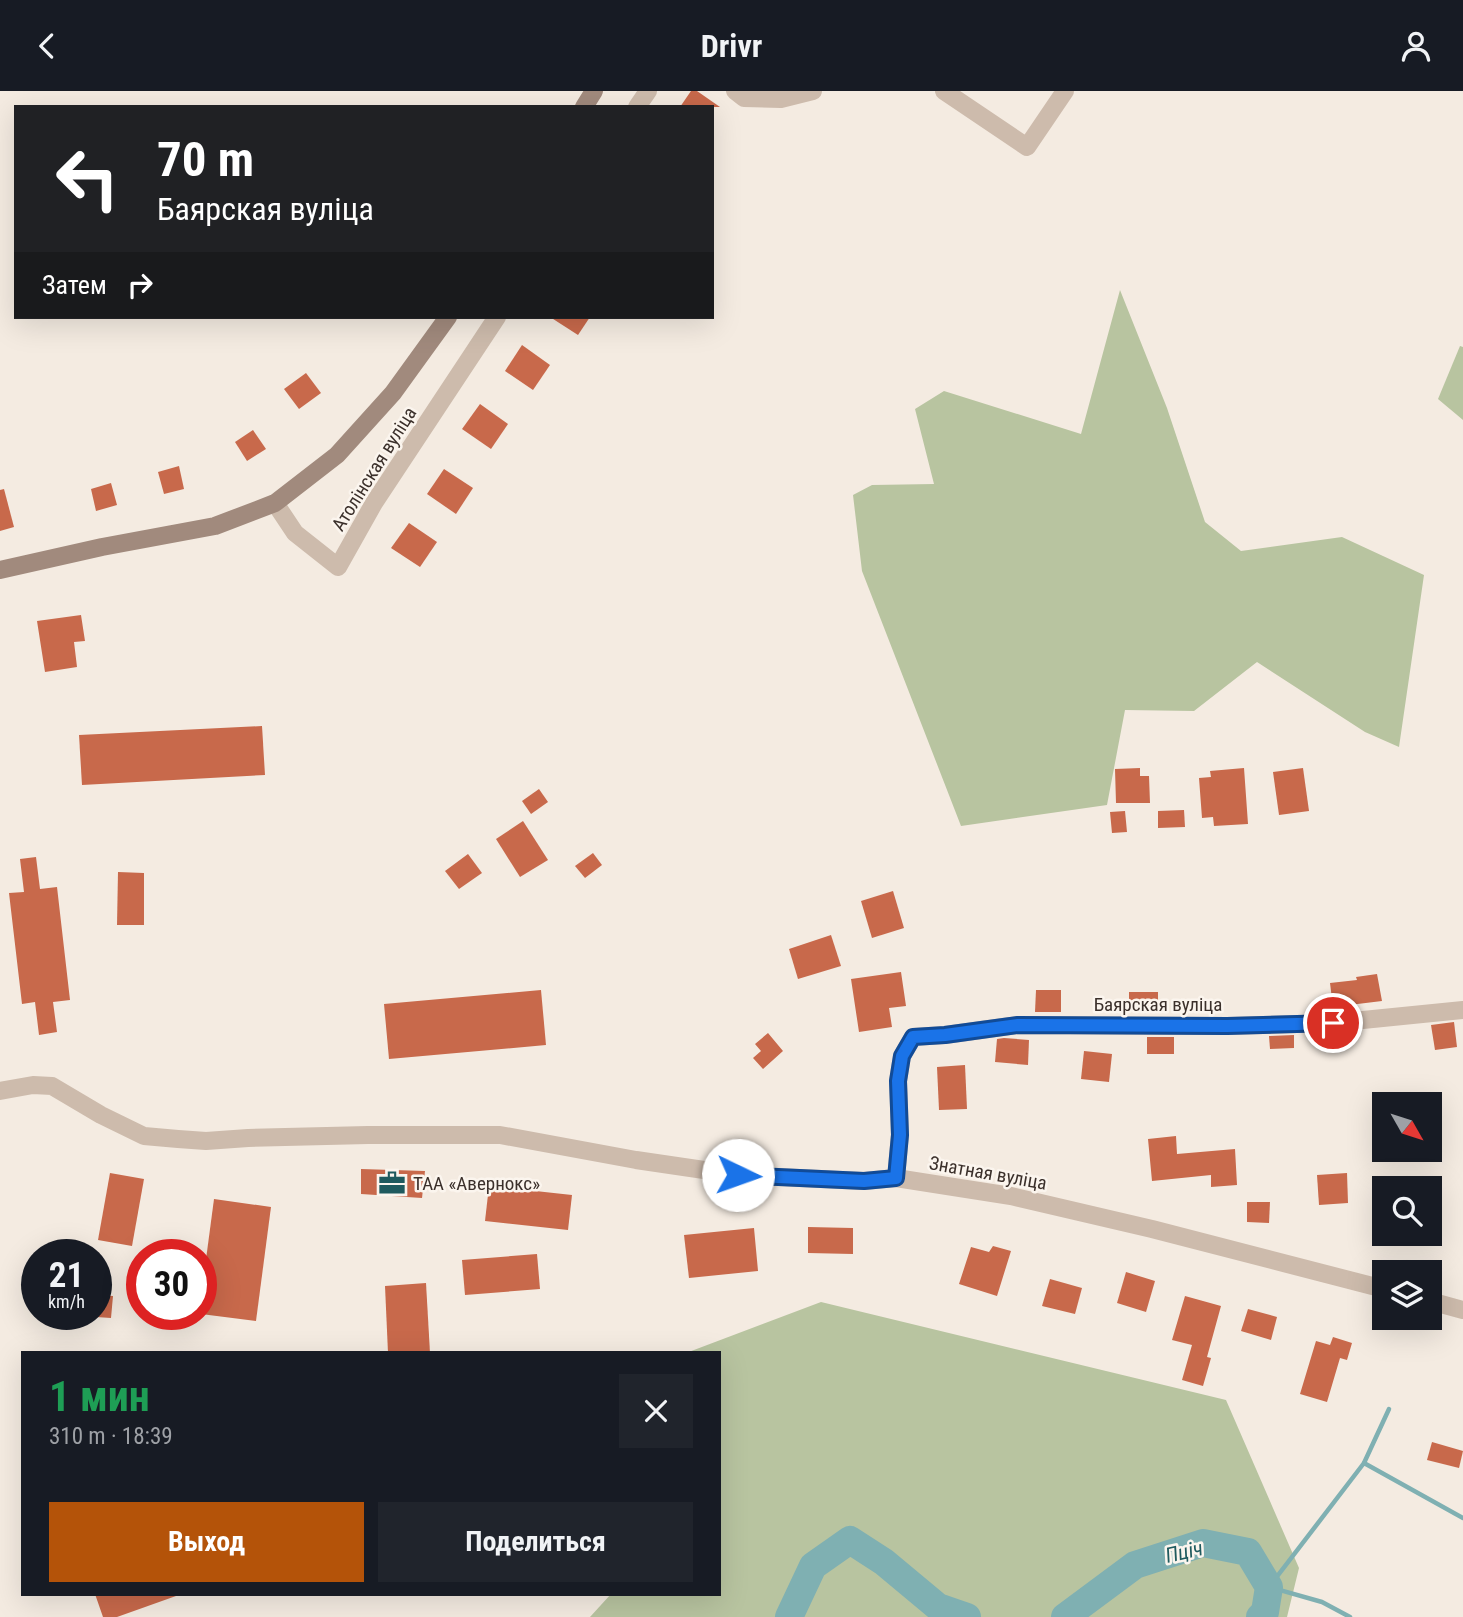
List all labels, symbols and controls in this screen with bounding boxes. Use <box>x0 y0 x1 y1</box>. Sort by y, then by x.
icon: back <box>28 27 66 65</box>
text: Drivr <box>701 27 762 65</box>
icon: person <box>1397 27 1435 65</box>
text: 70 m <box>157 131 254 188</box>
icon: left <box>42 133 133 224</box>
text: Баярская вуліца <box>157 190 374 228</box>
icon: right <box>121 266 159 304</box>
text: Затем <box>42 270 107 300</box>
street label: Атолінская вуліца <box>327 403 421 535</box>
street label: Баярская вуліца <box>1094 993 1222 1016</box>
pin <box>1303 993 1363 1053</box>
icon: arrive <box>1314 1004 1352 1042</box>
north arrow <box>1372 1092 1442 1162</box>
map controls <box>1372 1092 1442 1330</box>
position arrow <box>701 1138 775 1212</box>
street label: Знатная вуліца <box>927 1151 1049 1195</box>
office icon: ТАА «Авернокс» <box>377 1168 407 1198</box>
place label: ТАА «Авернокс» <box>413 1172 540 1195</box>
button: search <box>1372 1176 1442 1246</box>
speed limit sign: 30 <box>126 1239 217 1330</box>
text: 21 <box>49 1255 84 1296</box>
button: layers <box>1372 1260 1442 1330</box>
text: km/h <box>48 1291 85 1312</box>
text: 1 мин <box>49 1372 150 1421</box>
button: close <box>619 1374 693 1448</box>
text: 310 m · 18:39 <box>49 1423 173 1450</box>
button: Выход <box>49 1502 364 1582</box>
button: Поделиться <box>378 1502 693 1582</box>
water label: Пціч <box>1163 1536 1205 1568</box>

